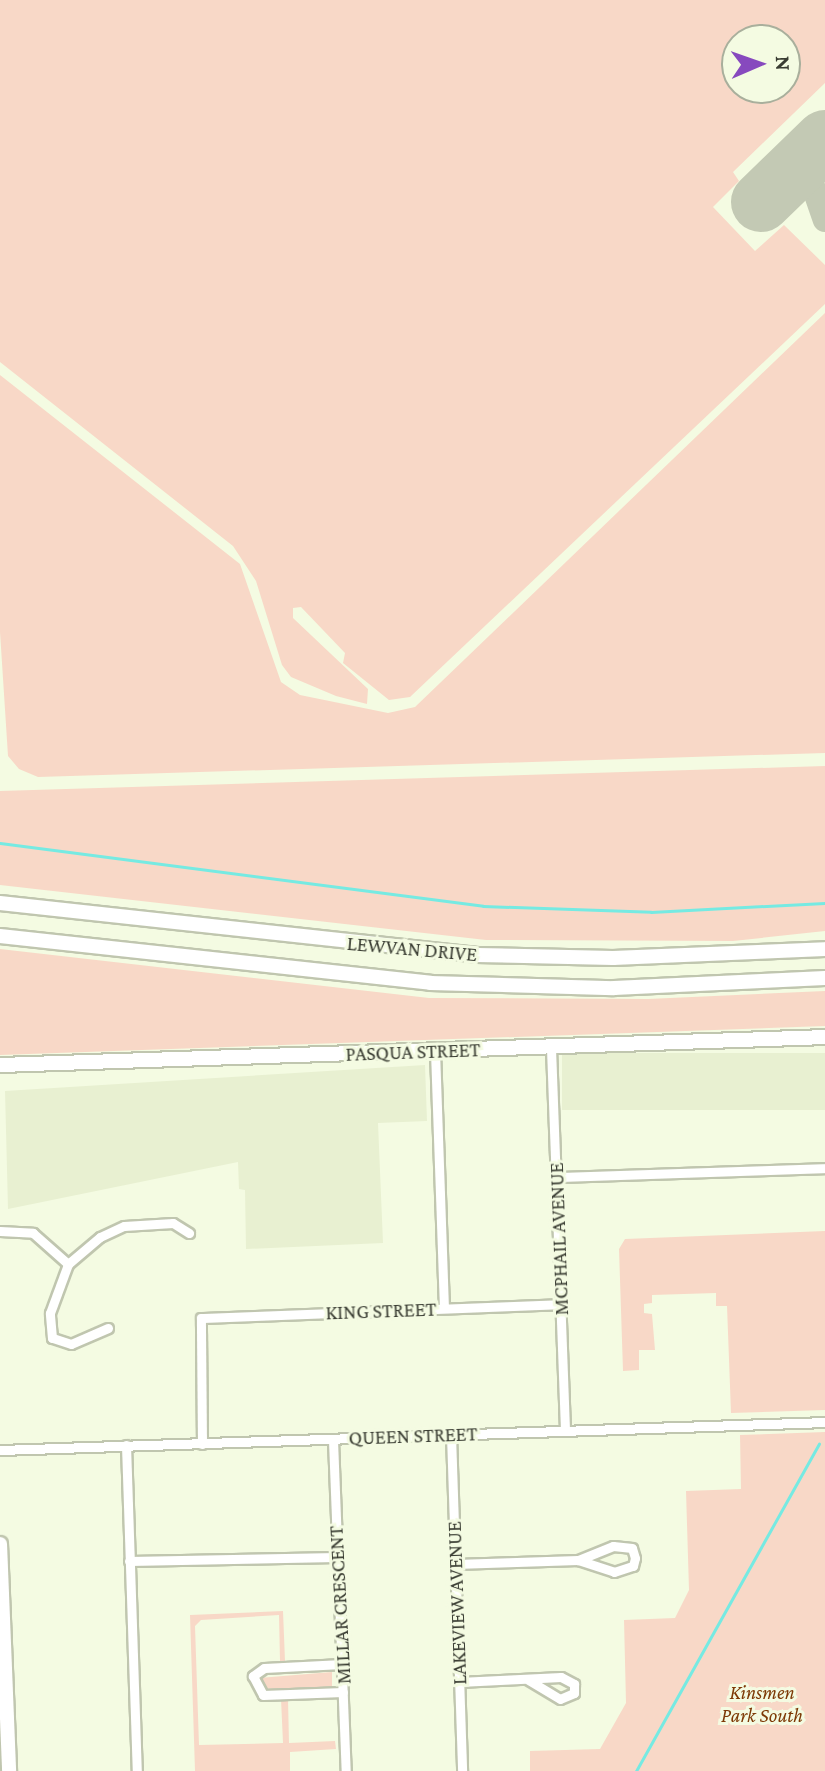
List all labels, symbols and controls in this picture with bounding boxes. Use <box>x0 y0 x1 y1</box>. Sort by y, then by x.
north arrow <box>721 24 801 104</box>
text: N <box>771 55 796 71</box>
street label: LEWVAN DRIVE <box>346 931 478 967</box>
street label: PASQUA STREET <box>345 1038 481 1066</box>
street label: MCPHAIL AVENUE <box>544 1162 574 1316</box>
street label: KING STREET <box>325 1297 437 1325</box>
street label: QUEEN STREET <box>348 1422 478 1450</box>
street label: LAKEVIEW AVENUE <box>442 1521 472 1685</box>
street label: MILLAR CRESCENT <box>324 1525 356 1685</box>
park label: Kinsmen Park South <box>721 1680 803 1727</box>

